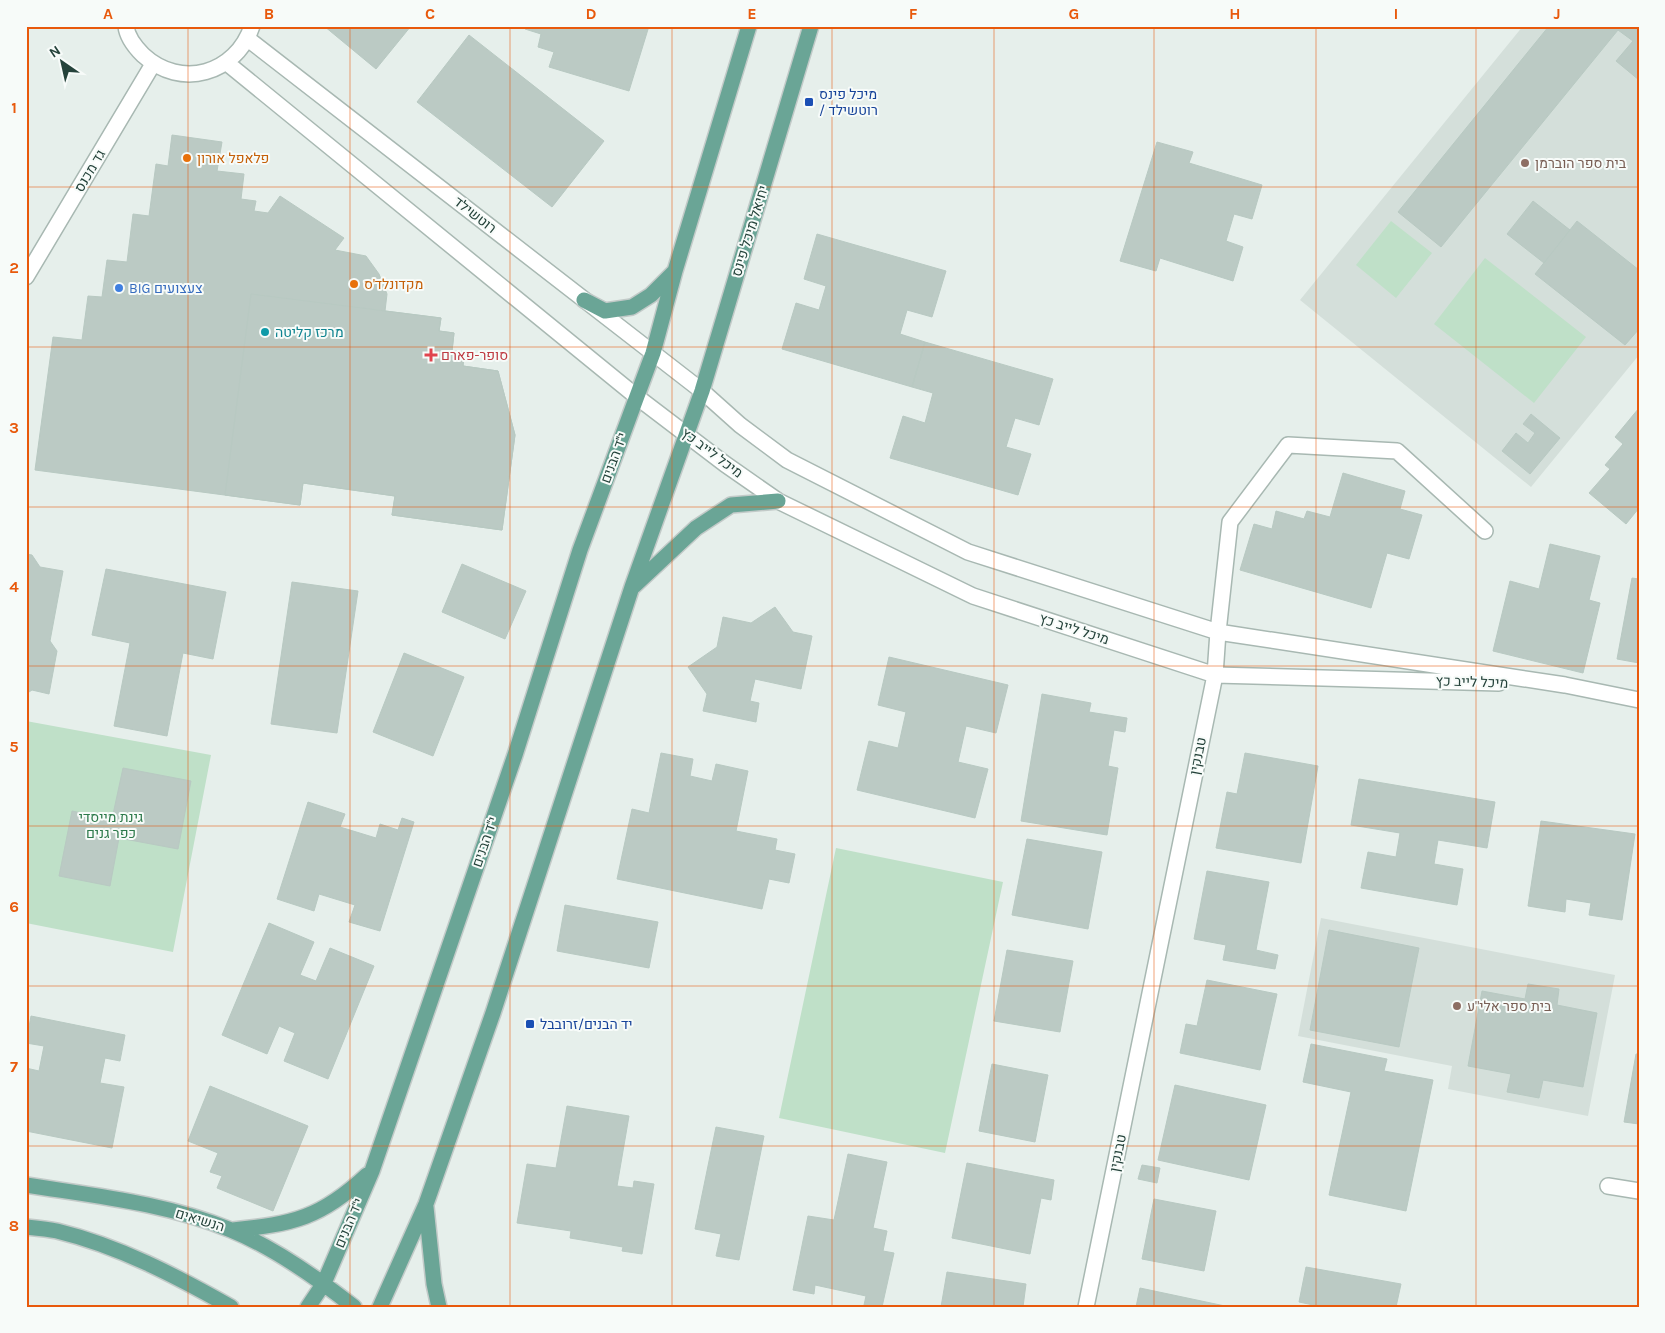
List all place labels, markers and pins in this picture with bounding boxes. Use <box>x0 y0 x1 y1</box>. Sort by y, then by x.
place label: מיכל פינס / רוטשילד <box>819 86 878 119</box>
marker: מיכל פינס / רוטשילד <box>803 96 815 108</box>
place label: פלאפל אורון <box>197 150 269 167</box>
marker: פלאפל אורון <box>181 152 193 164</box>
place label: בית ספר הוברמן <box>1535 155 1627 172</box>
marker: בית ספר הוברמן <box>1519 157 1531 169</box>
place label: מקדונלד'ס <box>364 276 423 293</box>
marker: מקדונלד'ס <box>348 278 360 290</box>
place label: BIG צעצועים <box>129 280 203 297</box>
marker: BIG צעצועים <box>113 282 125 294</box>
place label: מרכז קליטה <box>275 324 344 341</box>
marker: מרכז קליטה <box>259 326 271 338</box>
place label: סופר-פארם <box>441 347 508 364</box>
marker: סופר-פארם <box>425 349 437 361</box>
place label: בית ספר אלי"ע <box>1467 998 1552 1015</box>
marker: בית ספר אלי"ע <box>1451 1000 1463 1012</box>
place label: יד הבנים/זרובבל <box>540 1016 633 1033</box>
marker: יד הבנים/זרובבל <box>524 1018 536 1030</box>

